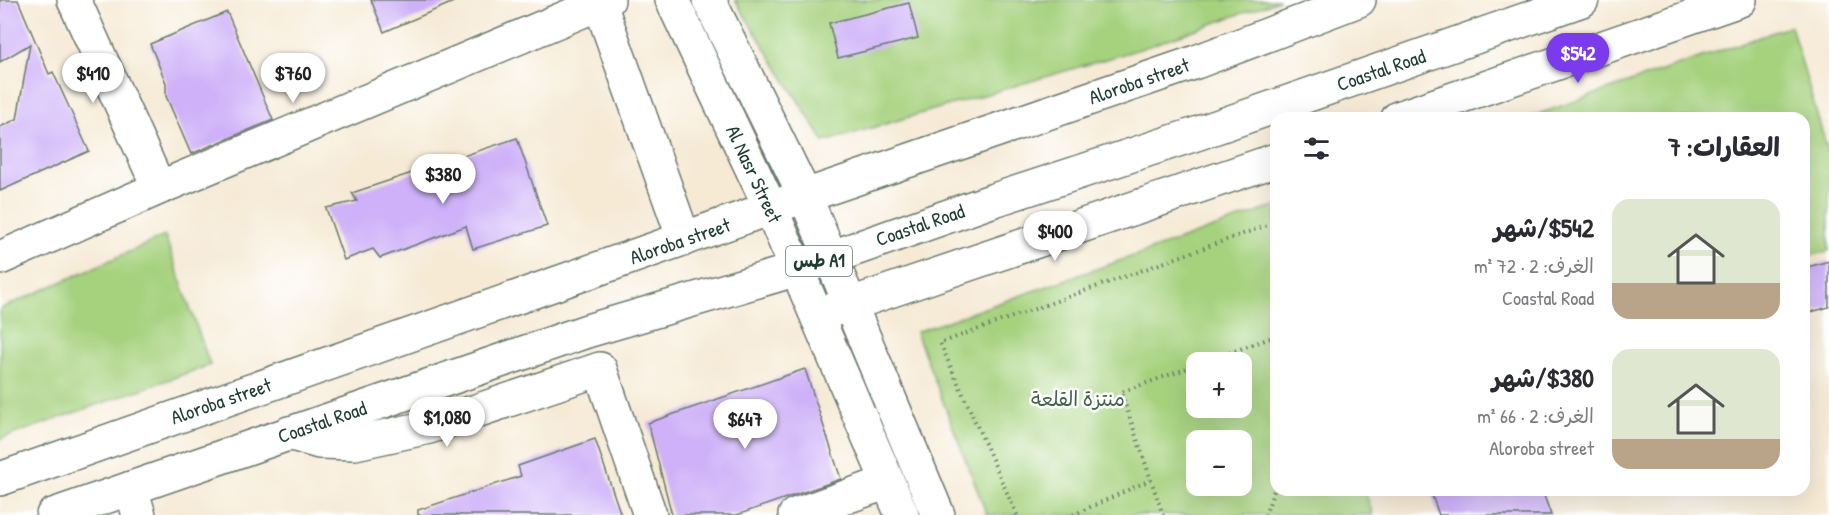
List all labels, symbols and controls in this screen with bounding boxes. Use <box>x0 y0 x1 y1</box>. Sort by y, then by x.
pin: $542 <box>1542 33 1614 84</box>
text: $542 <box>1560 39 1596 66</box>
street label: Coastal Road <box>1333 42 1429 97</box>
street label: Aloroba street <box>1085 50 1194 110</box>
pin: $410 <box>57 53 129 104</box>
pin: $760 <box>257 53 329 104</box>
text: $410 <box>76 59 110 86</box>
text: $760 <box>275 59 311 86</box>
street label: Al Nasr Street <box>720 121 789 228</box>
text: العقارات: 7 <box>1668 129 1780 164</box>
icon: filters <box>1300 132 1333 165</box>
pin: $380 <box>407 154 479 205</box>
text: $380 <box>425 160 461 187</box>
street label: Coastal Road <box>872 197 968 252</box>
street label: Aloroba street <box>626 210 735 270</box>
text: $542/شهر <box>1494 210 1594 245</box>
pin: $400 <box>1019 211 1091 262</box>
text: $400 <box>1037 217 1073 244</box>
icon: home <box>1660 223 1732 295</box>
road number: طس A1 <box>786 246 852 276</box>
text: الغرف: 2 · 72 m² <box>1474 252 1594 279</box>
text: Coastal Road <box>1502 284 1594 311</box>
map controls <box>1186 352 1252 496</box>
button: + <box>1186 352 1252 418</box>
text: $380/شهر <box>1492 360 1594 395</box>
street label: Aloroba street <box>167 370 276 430</box>
icon: home <box>1660 373 1732 445</box>
park label: منتزة القلعة <box>1031 385 1125 412</box>
street label: Coastal Road <box>274 394 370 449</box>
pin: $1,080 <box>398 397 496 448</box>
pin: $647 <box>709 399 781 450</box>
text: الغرف: 2 · 66 m² <box>1477 402 1594 429</box>
text: $1,080 <box>423 403 471 430</box>
text: $647 <box>727 405 763 432</box>
button: − <box>1186 430 1252 496</box>
text: Aloroba street <box>1489 434 1594 461</box>

